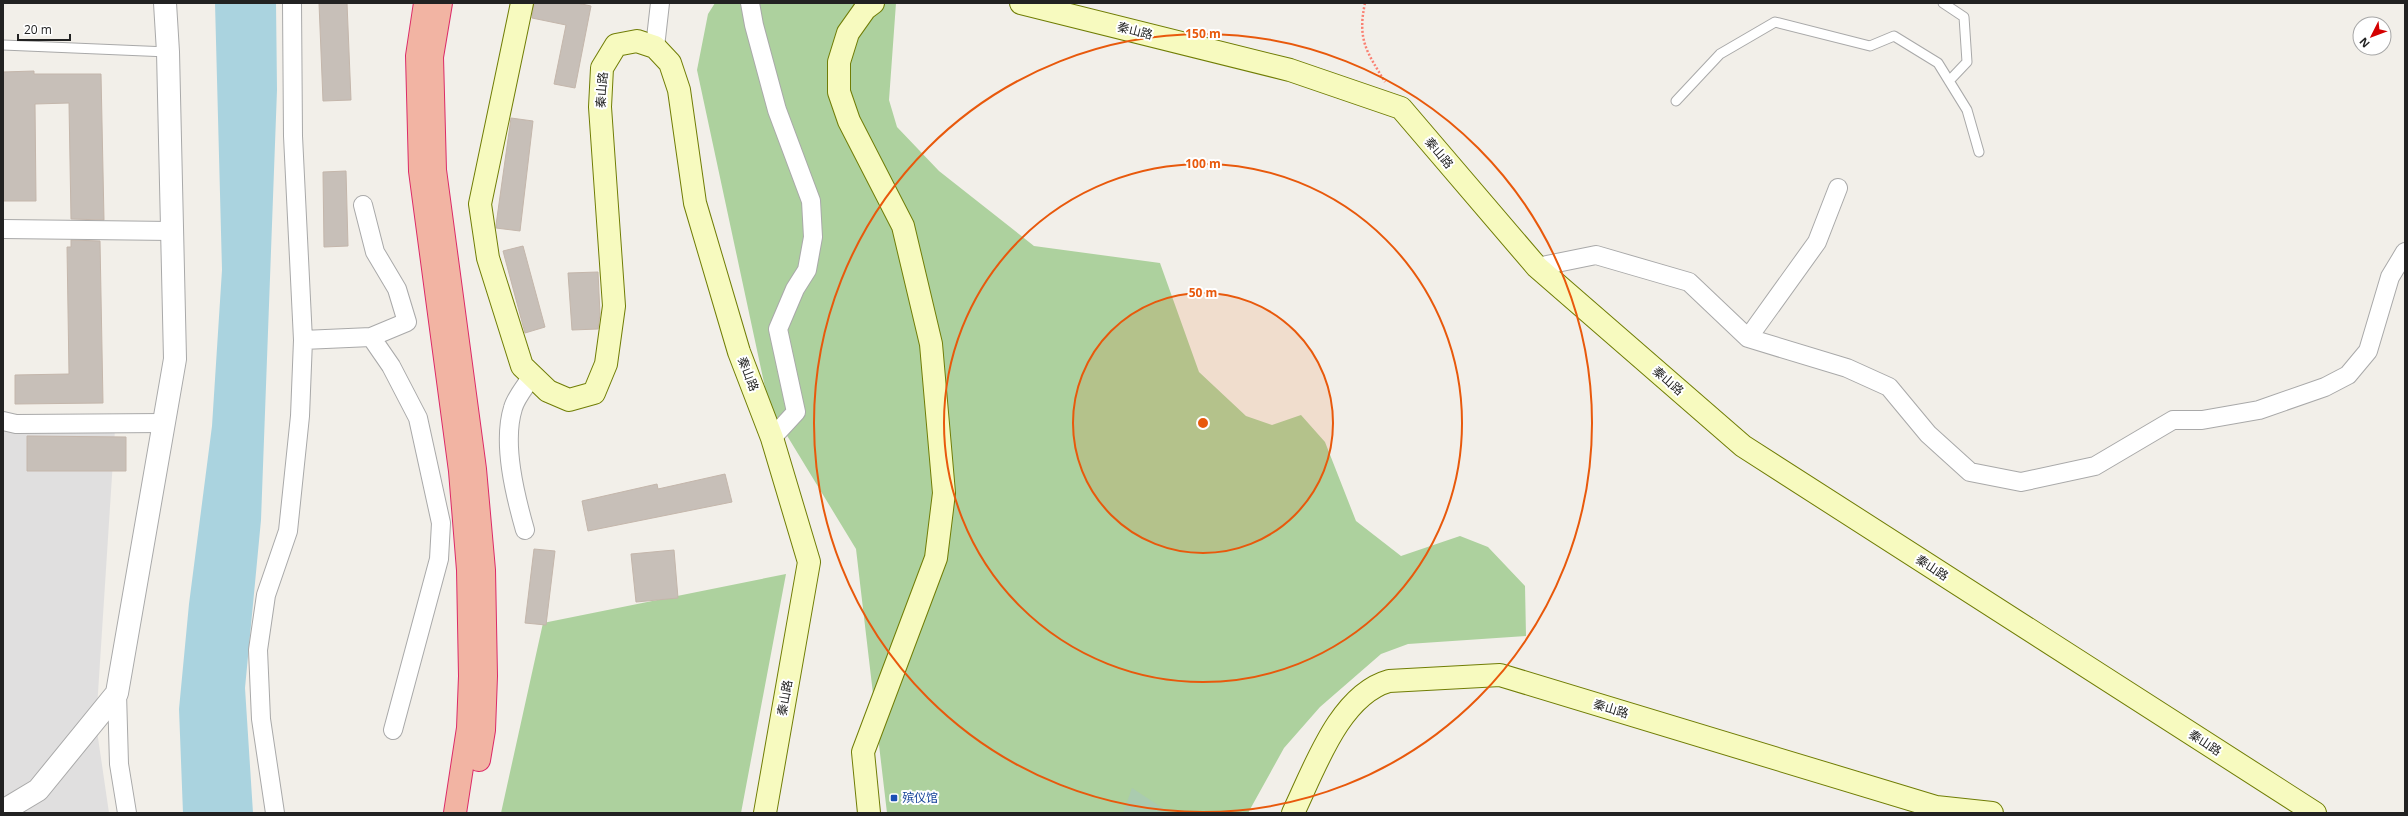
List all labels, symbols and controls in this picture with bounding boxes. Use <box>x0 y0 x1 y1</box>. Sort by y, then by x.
scale bar <box>18 16 70 42</box>
north arrow <box>2352 16 2392 56</box>
street label: 秦山路 <box>1116 18 1155 43</box>
text: 20 m <box>24 21 52 38</box>
text: 150 m <box>1185 25 1221 42</box>
text: N <box>2356 35 2373 51</box>
street label: 秦山路 <box>592 71 611 109</box>
street label: 秦山路 <box>1421 133 1457 172</box>
text: 100 m <box>1185 155 1221 172</box>
text: 50 m <box>1189 284 1217 301</box>
street label: 秦山路 <box>734 354 763 394</box>
street label: 秦山路 <box>1649 362 1687 399</box>
centre of rings <box>1196 416 1210 430</box>
street label: 秦山路 <box>1913 551 1952 585</box>
street label: 秦山路 <box>773 679 796 717</box>
street label: 秦山路 <box>1591 695 1631 722</box>
street label: 秦山路 <box>2186 726 2225 760</box>
place label: 殡仪馆 <box>902 789 938 806</box>
marker: 殡仪馆 <box>889 793 899 803</box>

